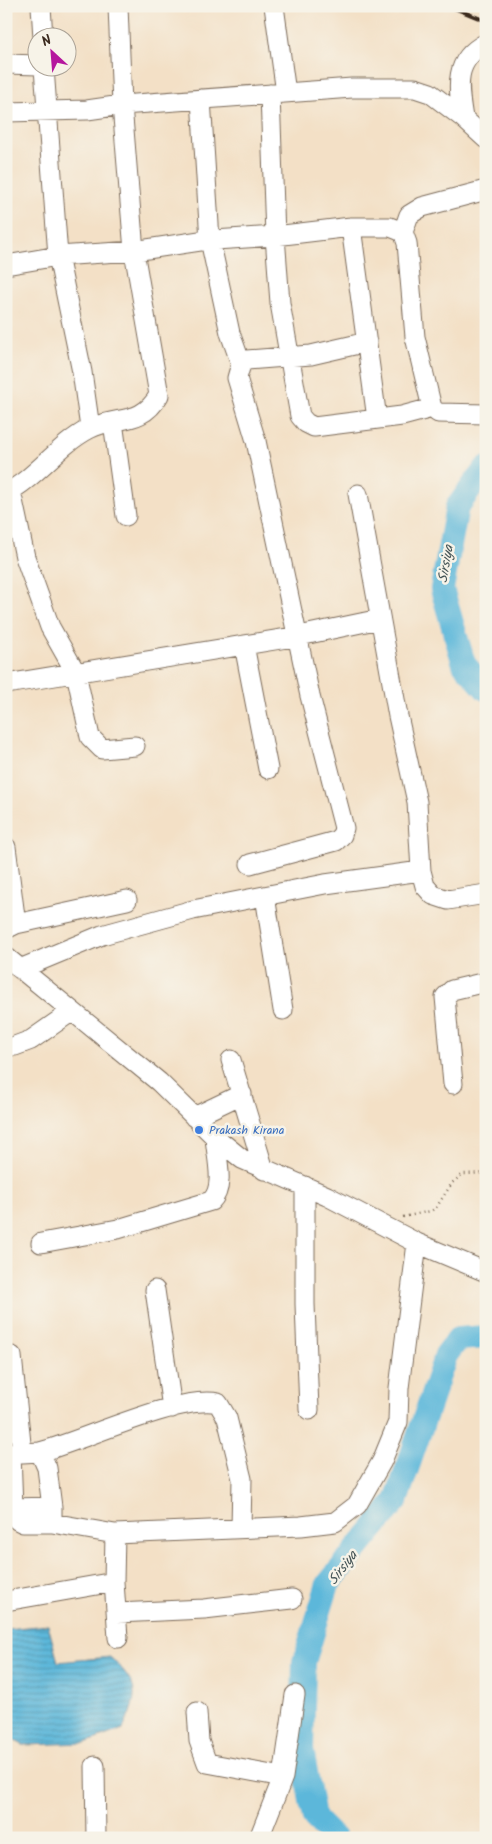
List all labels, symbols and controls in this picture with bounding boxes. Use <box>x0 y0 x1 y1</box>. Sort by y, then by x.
north arrow <box>28 28 78 78</box>
text: N <box>38 29 56 53</box>
water label: Sirsiya <box>432 542 460 585</box>
place label: Prakash Kirana <box>209 1121 285 1140</box>
marker: Prakash Kirana <box>193 1124 205 1136</box>
water label: Sirsiya <box>323 1545 364 1590</box>

